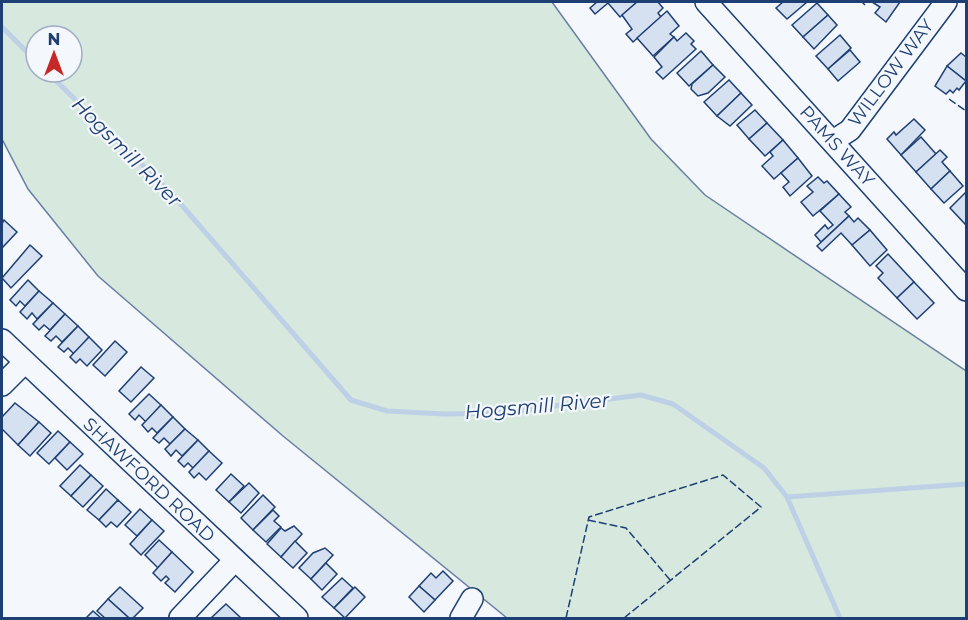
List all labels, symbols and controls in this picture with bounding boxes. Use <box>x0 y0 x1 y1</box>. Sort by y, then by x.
street label: WILLOW WAY <box>844 15 939 131</box>
north arrow <box>24 24 84 84</box>
text: N <box>48 30 60 49</box>
water label: Hogsmill River <box>67 92 188 213</box>
street label: PAMS WAY <box>795 101 879 191</box>
water label: Hogsmill River <box>464 388 611 424</box>
street label: SHAWFORD ROAD <box>78 413 220 547</box>

